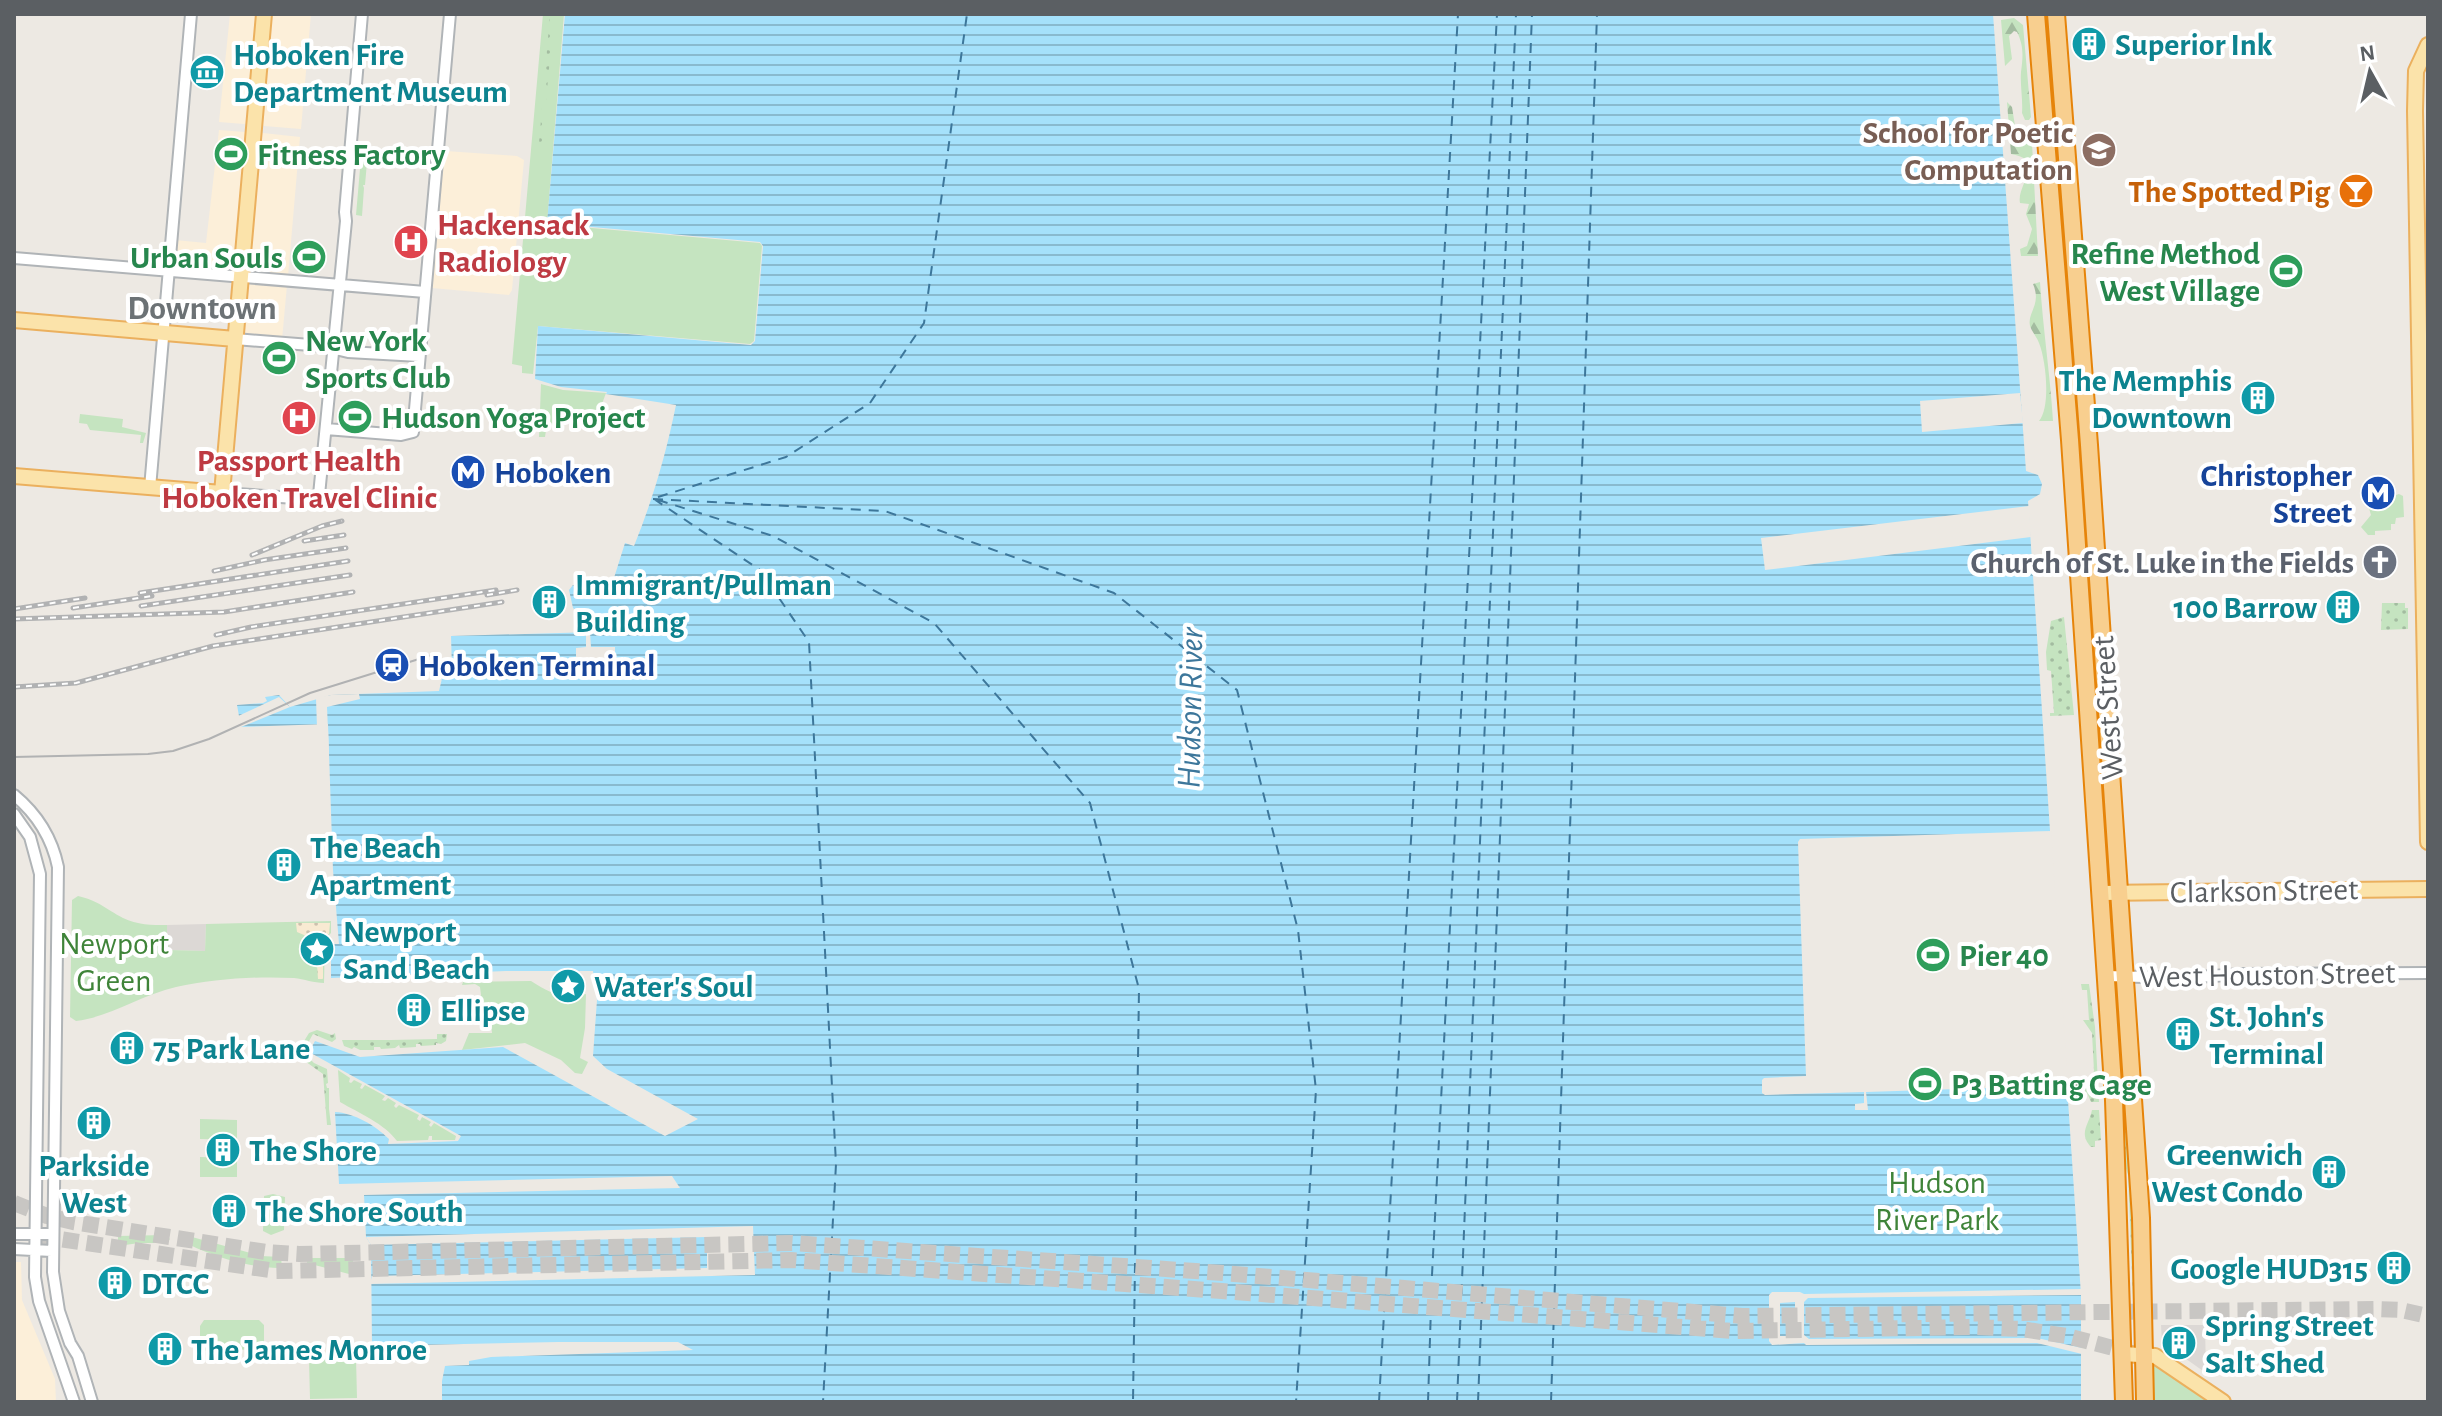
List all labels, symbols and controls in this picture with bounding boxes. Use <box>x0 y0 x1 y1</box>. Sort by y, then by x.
building icon: Superior Ink <box>2070 25 2108 63</box>
place label: Superior Ink <box>2115 29 2273 61</box>
north arrow <box>2330 32 2410 112</box>
place label: Hoboken Fire Department Museum <box>233 39 508 108</box>
text: N <box>2358 41 2376 65</box>
museum icon: Hoboken Fire Department Museum <box>188 53 226 91</box>
place label: School for Poetic Computation <box>1863 117 2073 186</box>
school or university icon: School for Poetic Computation <box>2080 131 2118 169</box>
sports icon: Fitness Factory <box>212 135 250 173</box>
place label: Fitness Factory <box>257 139 446 171</box>
bar icon: The Spotted Pig <box>2337 172 2375 210</box>
place label: The Spotted Pig <box>2128 176 2331 208</box>
place label: Hackensack Radiology <box>437 209 590 278</box>
hospital icon: Hackensack Radiology <box>392 223 430 261</box>
sports icon: Urban Souls <box>290 238 328 276</box>
place label: Refine Method West Village <box>2070 238 2260 307</box>
place label: Urban Souls <box>130 242 283 274</box>
sports icon: Refine Method West Village <box>2267 252 2305 290</box>
district label: Downtown <box>127 292 277 326</box>
place label: New York Sports Club <box>305 325 451 394</box>
sports icon: New York Sports Club <box>260 339 298 377</box>
place label: The Memphis Downtown <box>2059 365 2232 434</box>
building icon: The Memphis Downtown <box>2239 379 2277 417</box>
sports icon: Hudson Yoga Project <box>336 398 374 436</box>
hospital icon: Passport Health Hoboken Travel Clinic <box>280 399 318 437</box>
place label: Hudson Yoga Project <box>381 402 645 434</box>
place label: Passport Health Hoboken Travel Clinic <box>161 445 437 514</box>
metro station icon: Hoboken <box>449 453 487 491</box>
place label: Hoboken <box>494 457 611 489</box>
place label: Christopher Street <box>2200 460 2352 529</box>
metro station icon: Christopher Street <box>2359 474 2397 512</box>
church icon: Church of St. Luke in the Fields <box>2361 543 2399 581</box>
place label: Church of St. Luke in the Fields <box>1970 547 2354 579</box>
place label: Immigrant/Pullman Building <box>575 569 832 638</box>
building icon: Immigrant/Pullman Building <box>530 583 568 621</box>
building icon: 100 Barrow <box>2324 588 2362 626</box>
place label: 100 Barrow <box>2174 592 2318 624</box>
water label: Hudson River <box>1173 626 1209 789</box>
street label: West Street <box>2087 635 2129 781</box>
station icon: Hoboken Terminal <box>373 646 411 684</box>
place label: Hoboken Terminal <box>418 650 655 682</box>
place label: The Beach Apartment <box>310 832 451 901</box>
building icon: The Beach Apartment <box>265 846 303 884</box>
street label: Clarkson Street <box>2170 873 2358 909</box>
place label: Newport Sand Beach <box>343 916 490 985</box>
park label: Newport Green <box>59 928 169 997</box>
place icon: Newport Sand Beach <box>298 930 336 968</box>
sports icon: Pier 40 <box>1914 936 1952 974</box>
place label: Pier 40 <box>1959 940 2049 972</box>
street label: West Houston Street <box>2138 957 2396 993</box>
place icon: Water's Soul <box>549 967 587 1005</box>
place label: Water's Soul <box>594 971 754 1003</box>
building icon: Ellipse <box>395 991 433 1029</box>
place label: Ellipse <box>440 995 526 1027</box>
place label: St. John's Terminal <box>2209 1001 2324 1070</box>
building icon: St. John's Terminal <box>2164 1015 2202 1053</box>
building icon: 75 Park Lane <box>108 1029 146 1067</box>
place label: 75 Park Lane <box>153 1033 310 1065</box>
sports icon: P3 Batting Cage <box>1906 1065 1944 1103</box>
place label: P3 Batting Cage <box>1951 1069 2152 1101</box>
building icon: Parkside West <box>75 1104 113 1142</box>
building icon: The Shore <box>204 1131 242 1169</box>
place label: The Shore <box>249 1135 377 1167</box>
place label: Greenwich West Condo <box>2151 1139 2303 1208</box>
place label: Parkside West <box>38 1150 150 1219</box>
building icon: Greenwich West Condo <box>2310 1153 2348 1191</box>
park label: Hudson River Park <box>1875 1167 1999 1236</box>
building icon: The Shore South <box>210 1192 248 1230</box>
place label: The Shore South <box>255 1196 464 1228</box>
building icon: Google HUD315 <box>2375 1249 2413 1287</box>
place label: Google HUD315 <box>2171 1253 2368 1285</box>
building icon: DTCC <box>96 1264 134 1302</box>
place label: DTCC <box>141 1268 210 1300</box>
place label: Spring Street Salt Shed <box>2205 1310 2374 1379</box>
building icon: Spring Street Salt Shed <box>2160 1324 2198 1362</box>
building icon: The James Monroe <box>146 1330 184 1368</box>
place label: The James Monroe <box>191 1334 427 1366</box>

